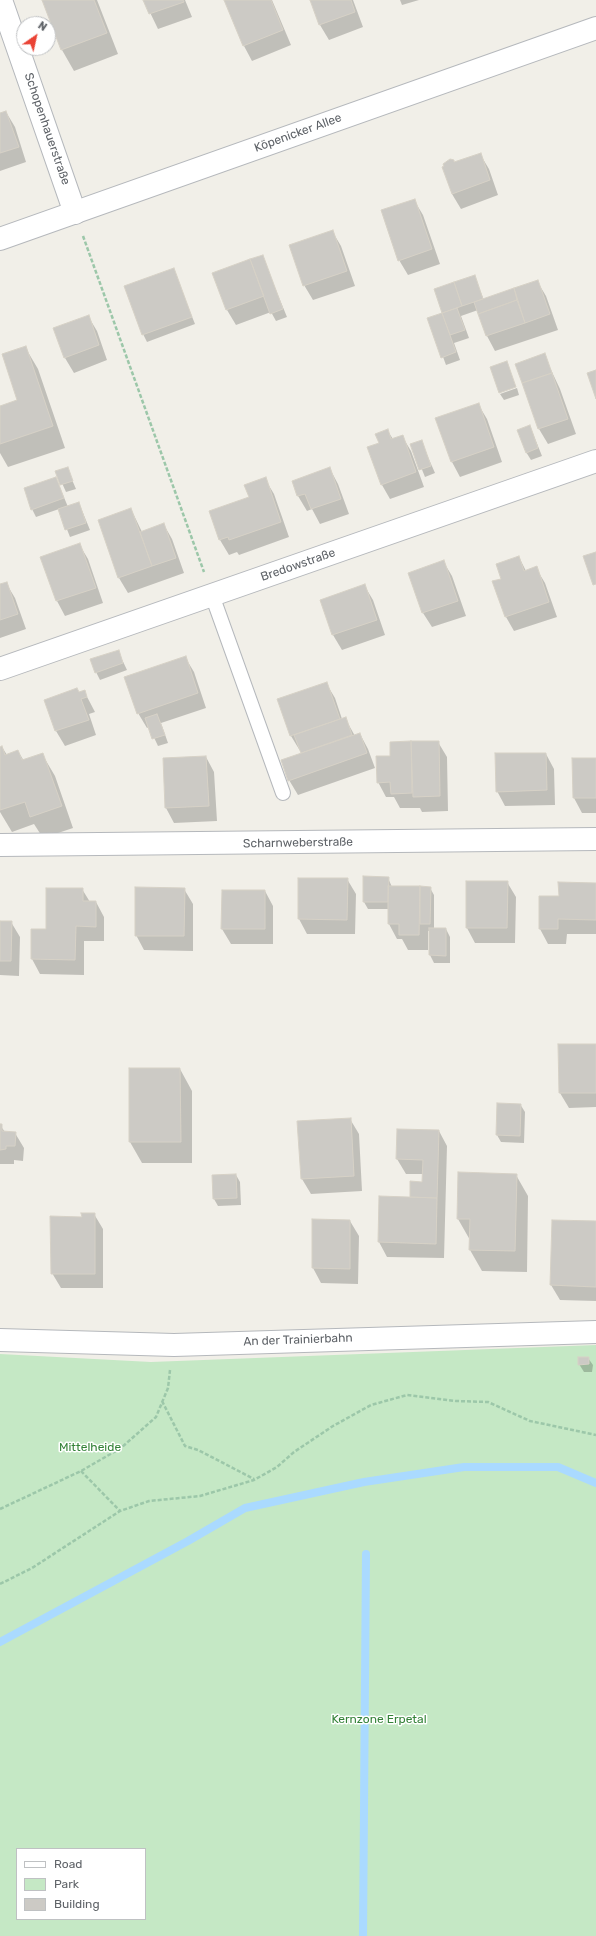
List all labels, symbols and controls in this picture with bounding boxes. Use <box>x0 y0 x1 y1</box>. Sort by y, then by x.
north arrow <box>16 16 56 56</box>
text: N <box>36 19 49 34</box>
street label: Schopenhauerstraße <box>21 71 73 187</box>
street label: Köpenicker Allee <box>252 111 344 155</box>
street label: Bredowstraße <box>259 545 337 585</box>
street label: Scharnweberstraße <box>243 835 353 851</box>
street label: An der Trainierbahn <box>243 1331 353 1349</box>
park label: Mittelheide <box>59 1441 121 1455</box>
park label: Kernzone Erpetal <box>331 1713 427 1727</box>
legend <box>16 1848 146 1920</box>
text: Road <box>54 1857 82 1871</box>
text: Park <box>54 1877 79 1891</box>
text: Building <box>54 1897 100 1911</box>

